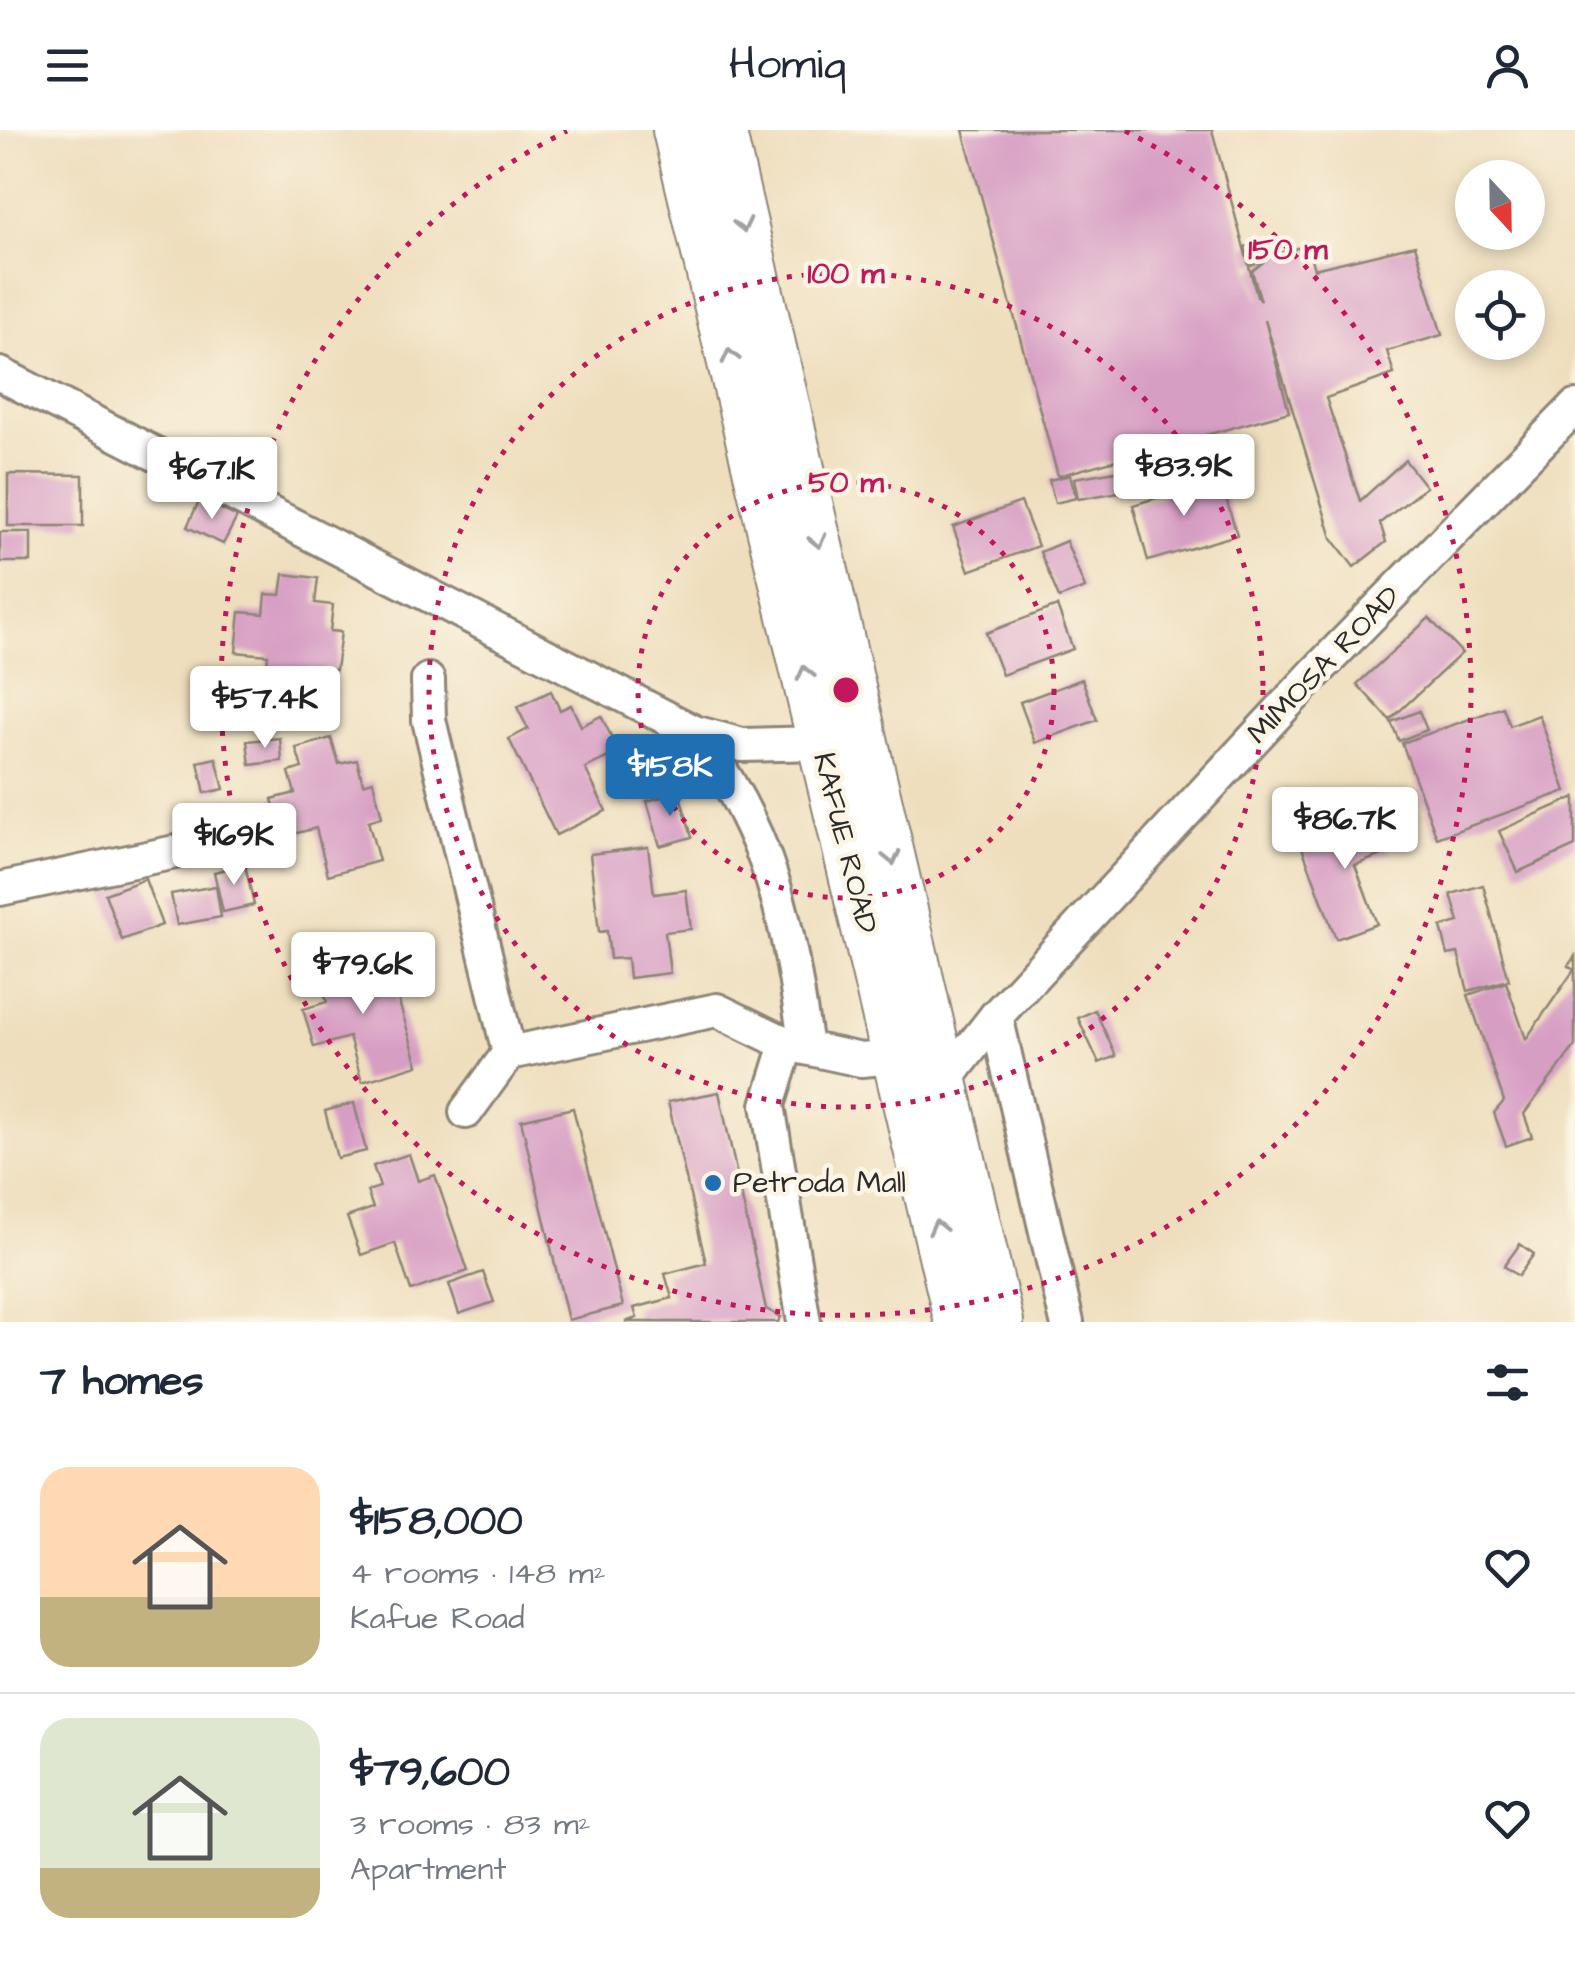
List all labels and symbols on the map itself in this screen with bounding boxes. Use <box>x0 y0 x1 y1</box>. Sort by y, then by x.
north arrow <box>1455 160 1545 250</box>
one-way arrow <box>731 216 752 233</box>
text: 150 m <box>1248 229 1328 271</box>
text: 100 m <box>807 253 885 295</box>
one-way arrow <box>721 348 742 365</box>
pin: $83.9K <box>1103 434 1265 519</box>
pin: $67.1K <box>131 437 293 522</box>
text: 50 m <box>808 462 884 504</box>
one-way arrow <box>806 532 827 549</box>
street label: MIMOSA ROAD <box>1238 577 1410 753</box>
one-way arrow <box>796 665 817 682</box>
pin: $57.4K <box>184 666 346 751</box>
centre of rings <box>828 672 864 708</box>
pin: $158K <box>600 734 740 819</box>
street label: KAFUE ROAD <box>802 748 888 938</box>
pin: $86.7K <box>1264 787 1426 872</box>
pin: $169K <box>164 803 304 888</box>
one-way arrow <box>880 849 901 866</box>
pin: $79.6K <box>282 932 444 1017</box>
place label: Petroda Mall <box>733 1162 906 1204</box>
marker: Petroda Mall <box>702 1172 724 1194</box>
one-way arrow <box>928 1219 949 1236</box>

